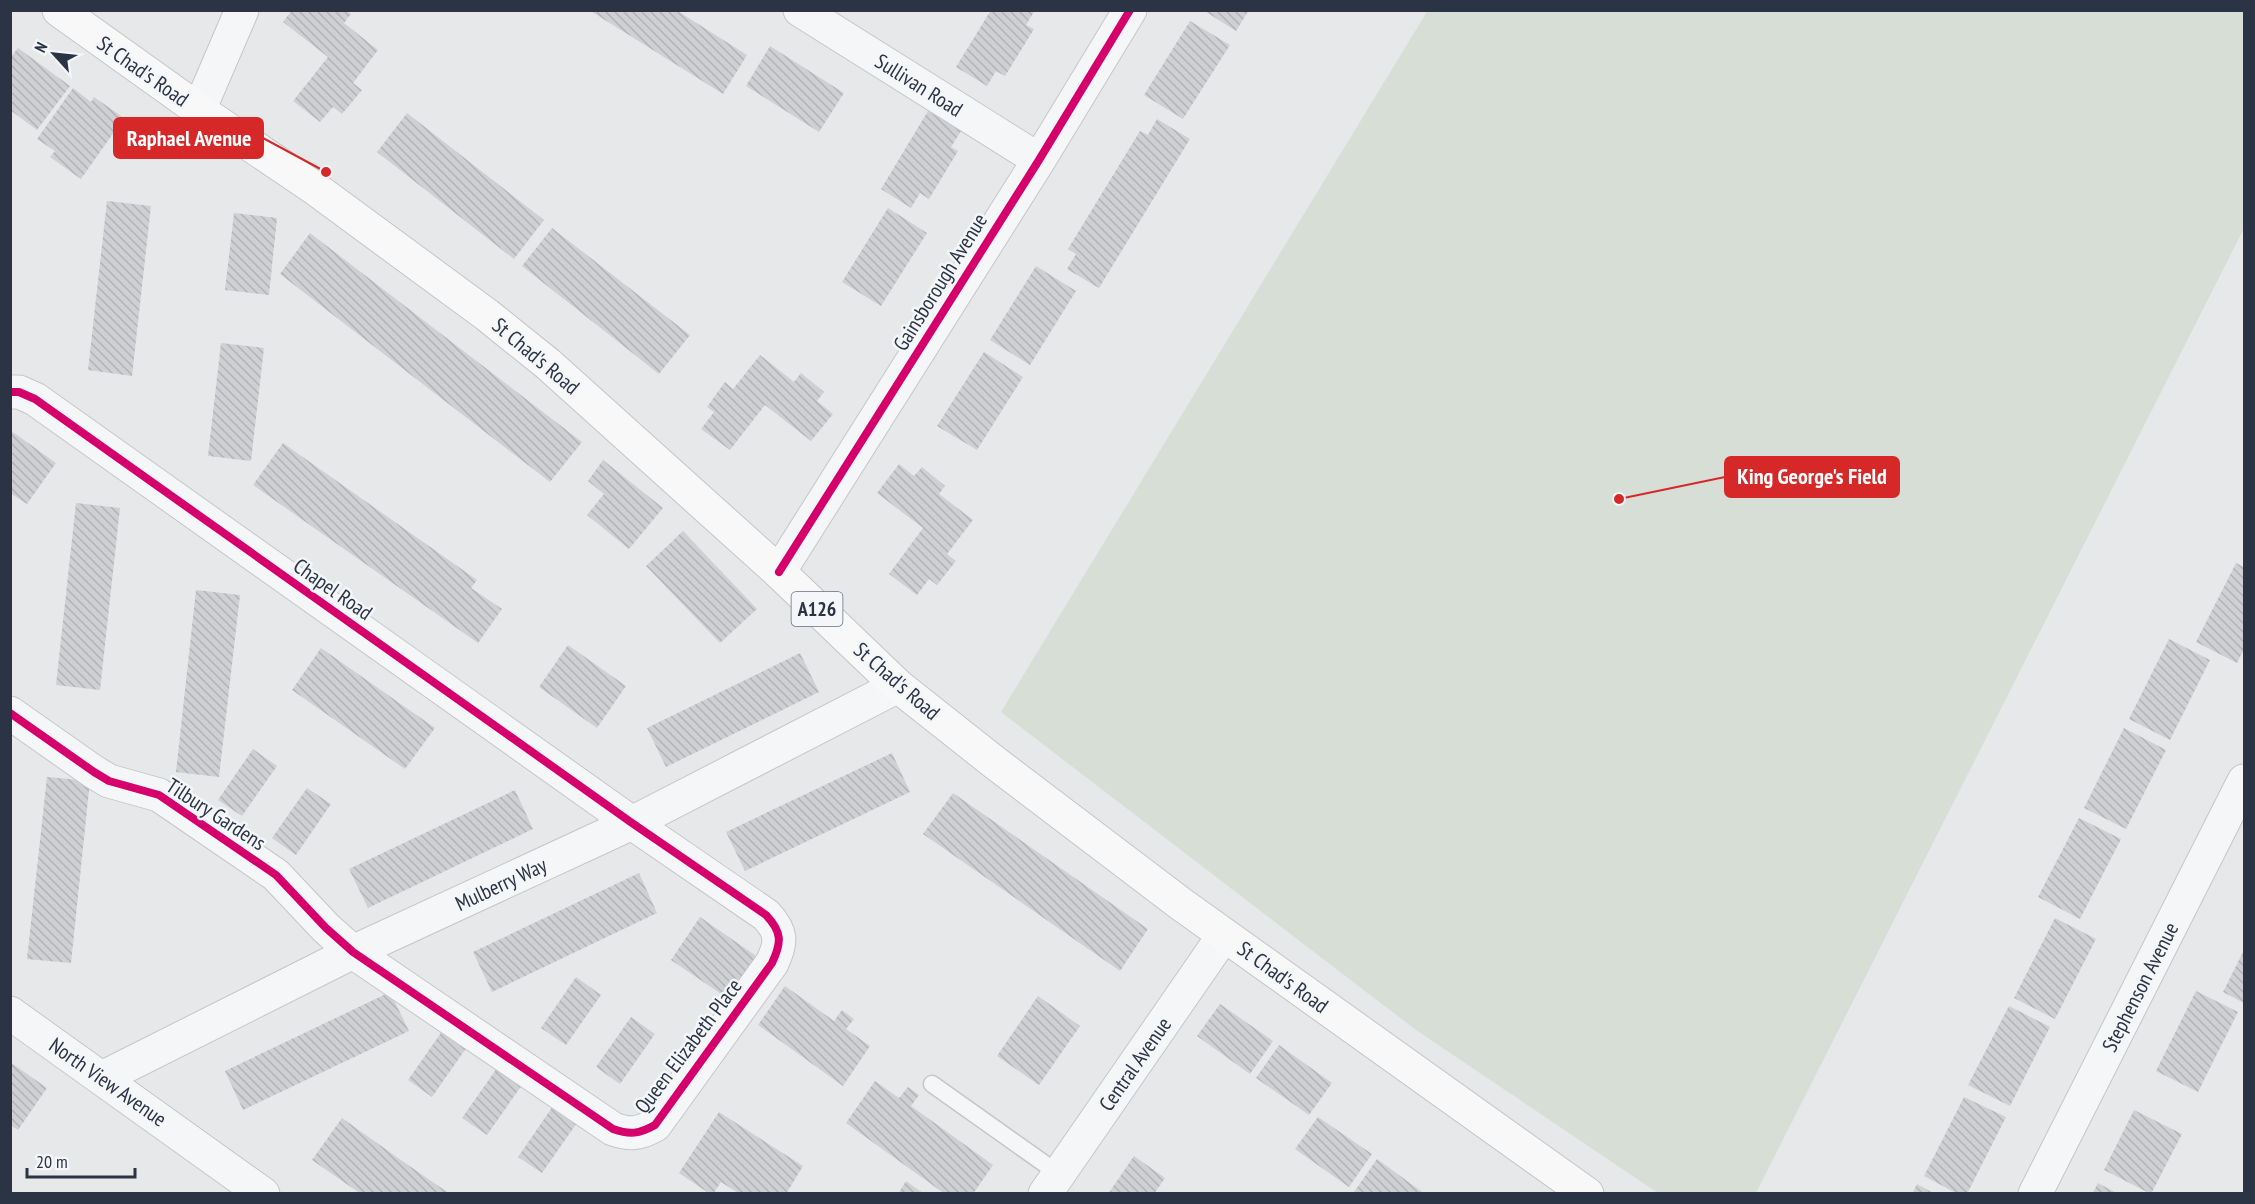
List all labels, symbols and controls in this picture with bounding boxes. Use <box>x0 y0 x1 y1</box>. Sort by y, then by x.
north arrow <box>24 24 84 84</box>
street label: St Chad's Road <box>92 30 194 112</box>
text: N <box>30 39 52 56</box>
street label: Sullivan Road <box>870 47 968 123</box>
callout: Raphael Avenue <box>114 118 263 158</box>
text: Raphael Avenue <box>127 124 251 152</box>
street label: Gainsborough Avenue <box>887 208 993 356</box>
street label: St Chad's Road <box>487 312 585 400</box>
callout: King George's Field <box>1725 457 1899 497</box>
text: King George's Field <box>1737 462 1887 490</box>
street label: Chapel Road <box>288 552 378 626</box>
road number: A126 <box>792 592 842 626</box>
street label: St Chad's Road <box>848 636 946 726</box>
street label: Tilbury Gardens <box>161 772 271 856</box>
street label: Mulberry Way <box>451 851 551 917</box>
street label: Stephenson Avenue <box>2096 918 2184 1056</box>
street label: St Chad's Road <box>1232 935 1334 1019</box>
street label: Queen Elizabeth Place <box>629 973 747 1119</box>
street label: Central Avenue <box>1093 1012 1177 1116</box>
street label: North View Avenue <box>44 1032 172 1132</box>
scale bar <box>27 1141 135 1179</box>
text: 20 m <box>36 1150 68 1173</box>

